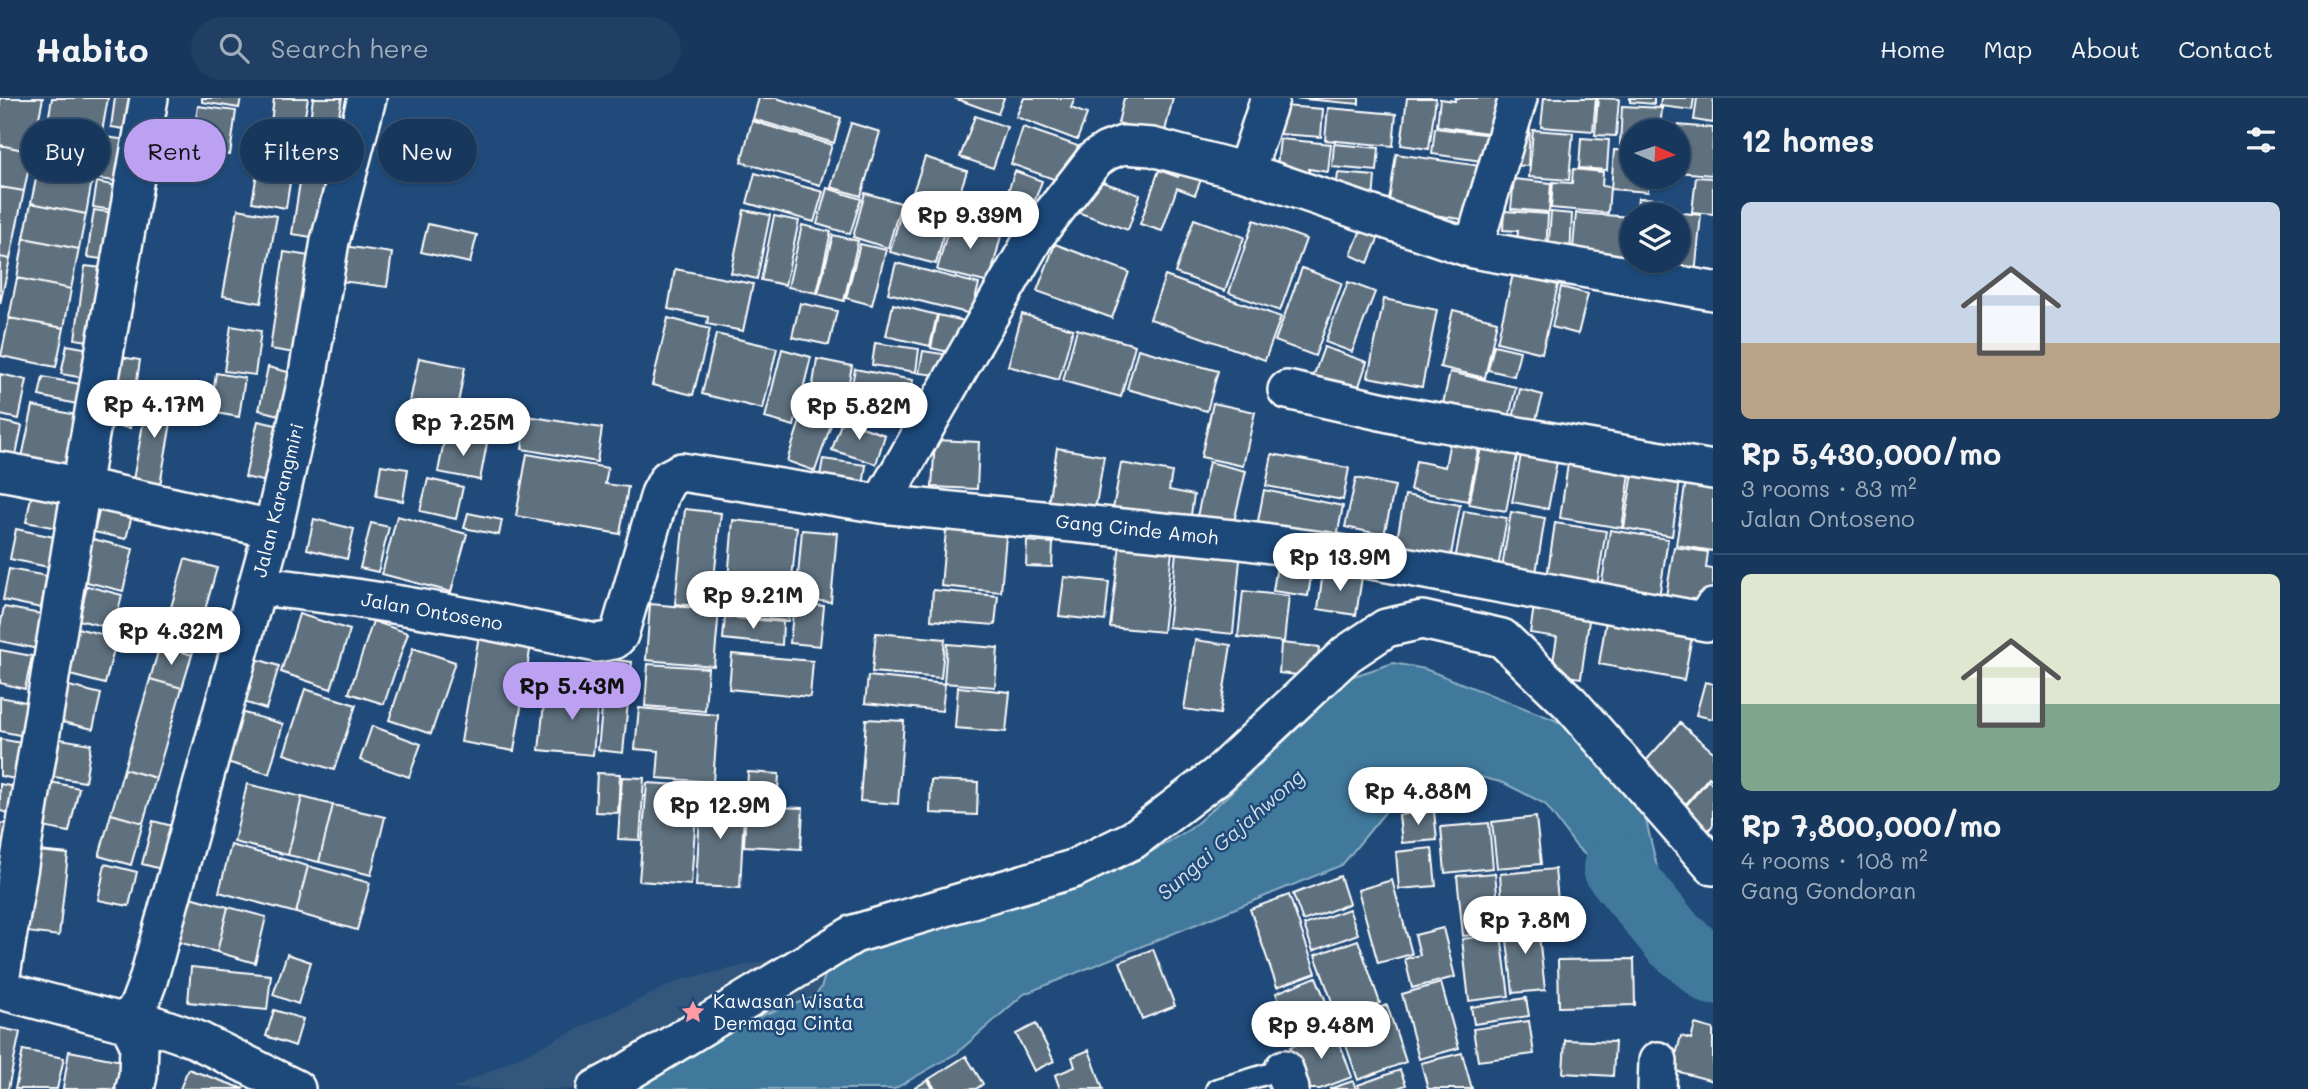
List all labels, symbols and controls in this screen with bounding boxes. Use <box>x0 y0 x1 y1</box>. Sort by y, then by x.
search box <box>191 17 681 80</box>
text: Habito <box>35 27 149 70</box>
icon: search <box>215 29 253 67</box>
text: Search here <box>271 31 429 65</box>
text: Home <box>1880 33 1945 64</box>
text: Map <box>1983 33 2032 64</box>
text: About <box>2070 33 2140 64</box>
text: Contact <box>2178 33 2273 64</box>
chip: Buy <box>21 119 110 182</box>
chip: Rent <box>124 119 226 182</box>
chip: Filters <box>240 119 364 182</box>
chip: New <box>378 119 477 182</box>
north arrow <box>1620 119 1690 189</box>
map controls <box>1620 119 1690 273</box>
text: 12 homes <box>1741 120 1874 160</box>
icon: filters <box>2242 121 2280 159</box>
pin: Rp 9.39M <box>898 192 1042 251</box>
text: Rp 9.39M <box>917 199 1023 229</box>
button: layers <box>1620 203 1690 273</box>
icon: home <box>1948 248 2074 374</box>
pin: Rp 4.17M <box>82 380 226 440</box>
pin: Rp 5.82M <box>787 382 931 442</box>
text: Rp 4.17M <box>103 388 205 418</box>
text: Rp 5.82M <box>807 390 911 420</box>
pin: Rp 7.25M <box>391 398 535 458</box>
text: Rp 7.25M <box>411 406 515 436</box>
street label: Jalan Karangmiri <box>246 420 309 580</box>
text: Rp 5,430,000/mo <box>1741 433 2001 473</box>
text: 3 rooms · 83 m² <box>1741 473 1917 503</box>
text: Jalan Ontoseno <box>1741 503 1915 533</box>
street label: Gang Cinde Amoh <box>1054 508 1220 549</box>
pin: Rp 13.9M <box>1268 533 1412 593</box>
text: Rp 13.9M <box>1289 541 1391 571</box>
pin: Rp 9.21M <box>681 572 825 631</box>
text: Rp 9.21M <box>702 579 804 609</box>
street label: Jalan Ontoseno <box>359 586 505 635</box>
pin: Rp 4.32M <box>99 608 243 667</box>
text: Rp 4.32M <box>118 615 224 645</box>
icon: home <box>1948 620 2074 746</box>
pin: Rp 5.43M <box>500 662 644 722</box>
text: Rp 5.43M <box>519 670 625 700</box>
water label: Sungai Gajahwong <box>1151 762 1309 905</box>
pin: Rp 4.88M <box>1346 768 1490 827</box>
text: Rp 4.88M <box>1364 775 1472 805</box>
pin: Rp 12.9M <box>648 782 792 841</box>
text: Rp 12.9M <box>669 789 771 819</box>
text: Rp 7,800,000/mo <box>1741 805 2001 845</box>
text: 4 rooms · 108 m² <box>1741 845 1928 875</box>
text: Gang Gondoran <box>1741 875 1916 905</box>
pin: Rp 7.8M <box>1460 896 1590 956</box>
text: Rp 7.8M <box>1479 904 1571 934</box>
place label: Kawasan Wisata Dermaga Cinta <box>713 988 864 1035</box>
place icon: Kawasan Wisata Dermaga Cinta <box>679 998 707 1026</box>
pin: Rp 9.48M <box>1249 1002 1393 1061</box>
text: Rp 9.48M <box>1267 1009 1375 1039</box>

